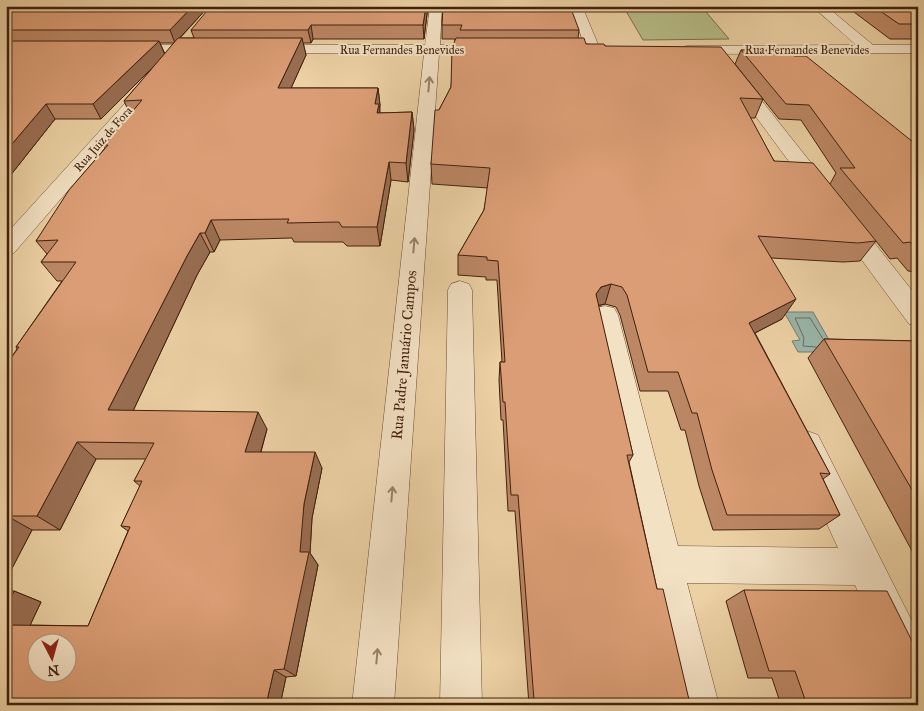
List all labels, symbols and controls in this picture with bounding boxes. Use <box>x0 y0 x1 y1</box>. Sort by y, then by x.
street label: Rua Fernandes Benevides <box>340 43 464 57</box>
street label: Rua Fernandes Benevides <box>745 43 869 57</box>
one-way arrow <box>424 76 433 92</box>
street label: Rua Juiz de Fora <box>71 103 136 175</box>
one-way arrow <box>409 238 419 254</box>
street label: Rua Padre Januário Campos <box>388 270 421 441</box>
one-way arrow <box>387 487 396 503</box>
north arrow <box>28 634 78 684</box>
one-way arrow <box>372 648 382 664</box>
text: N <box>46 661 60 680</box>

